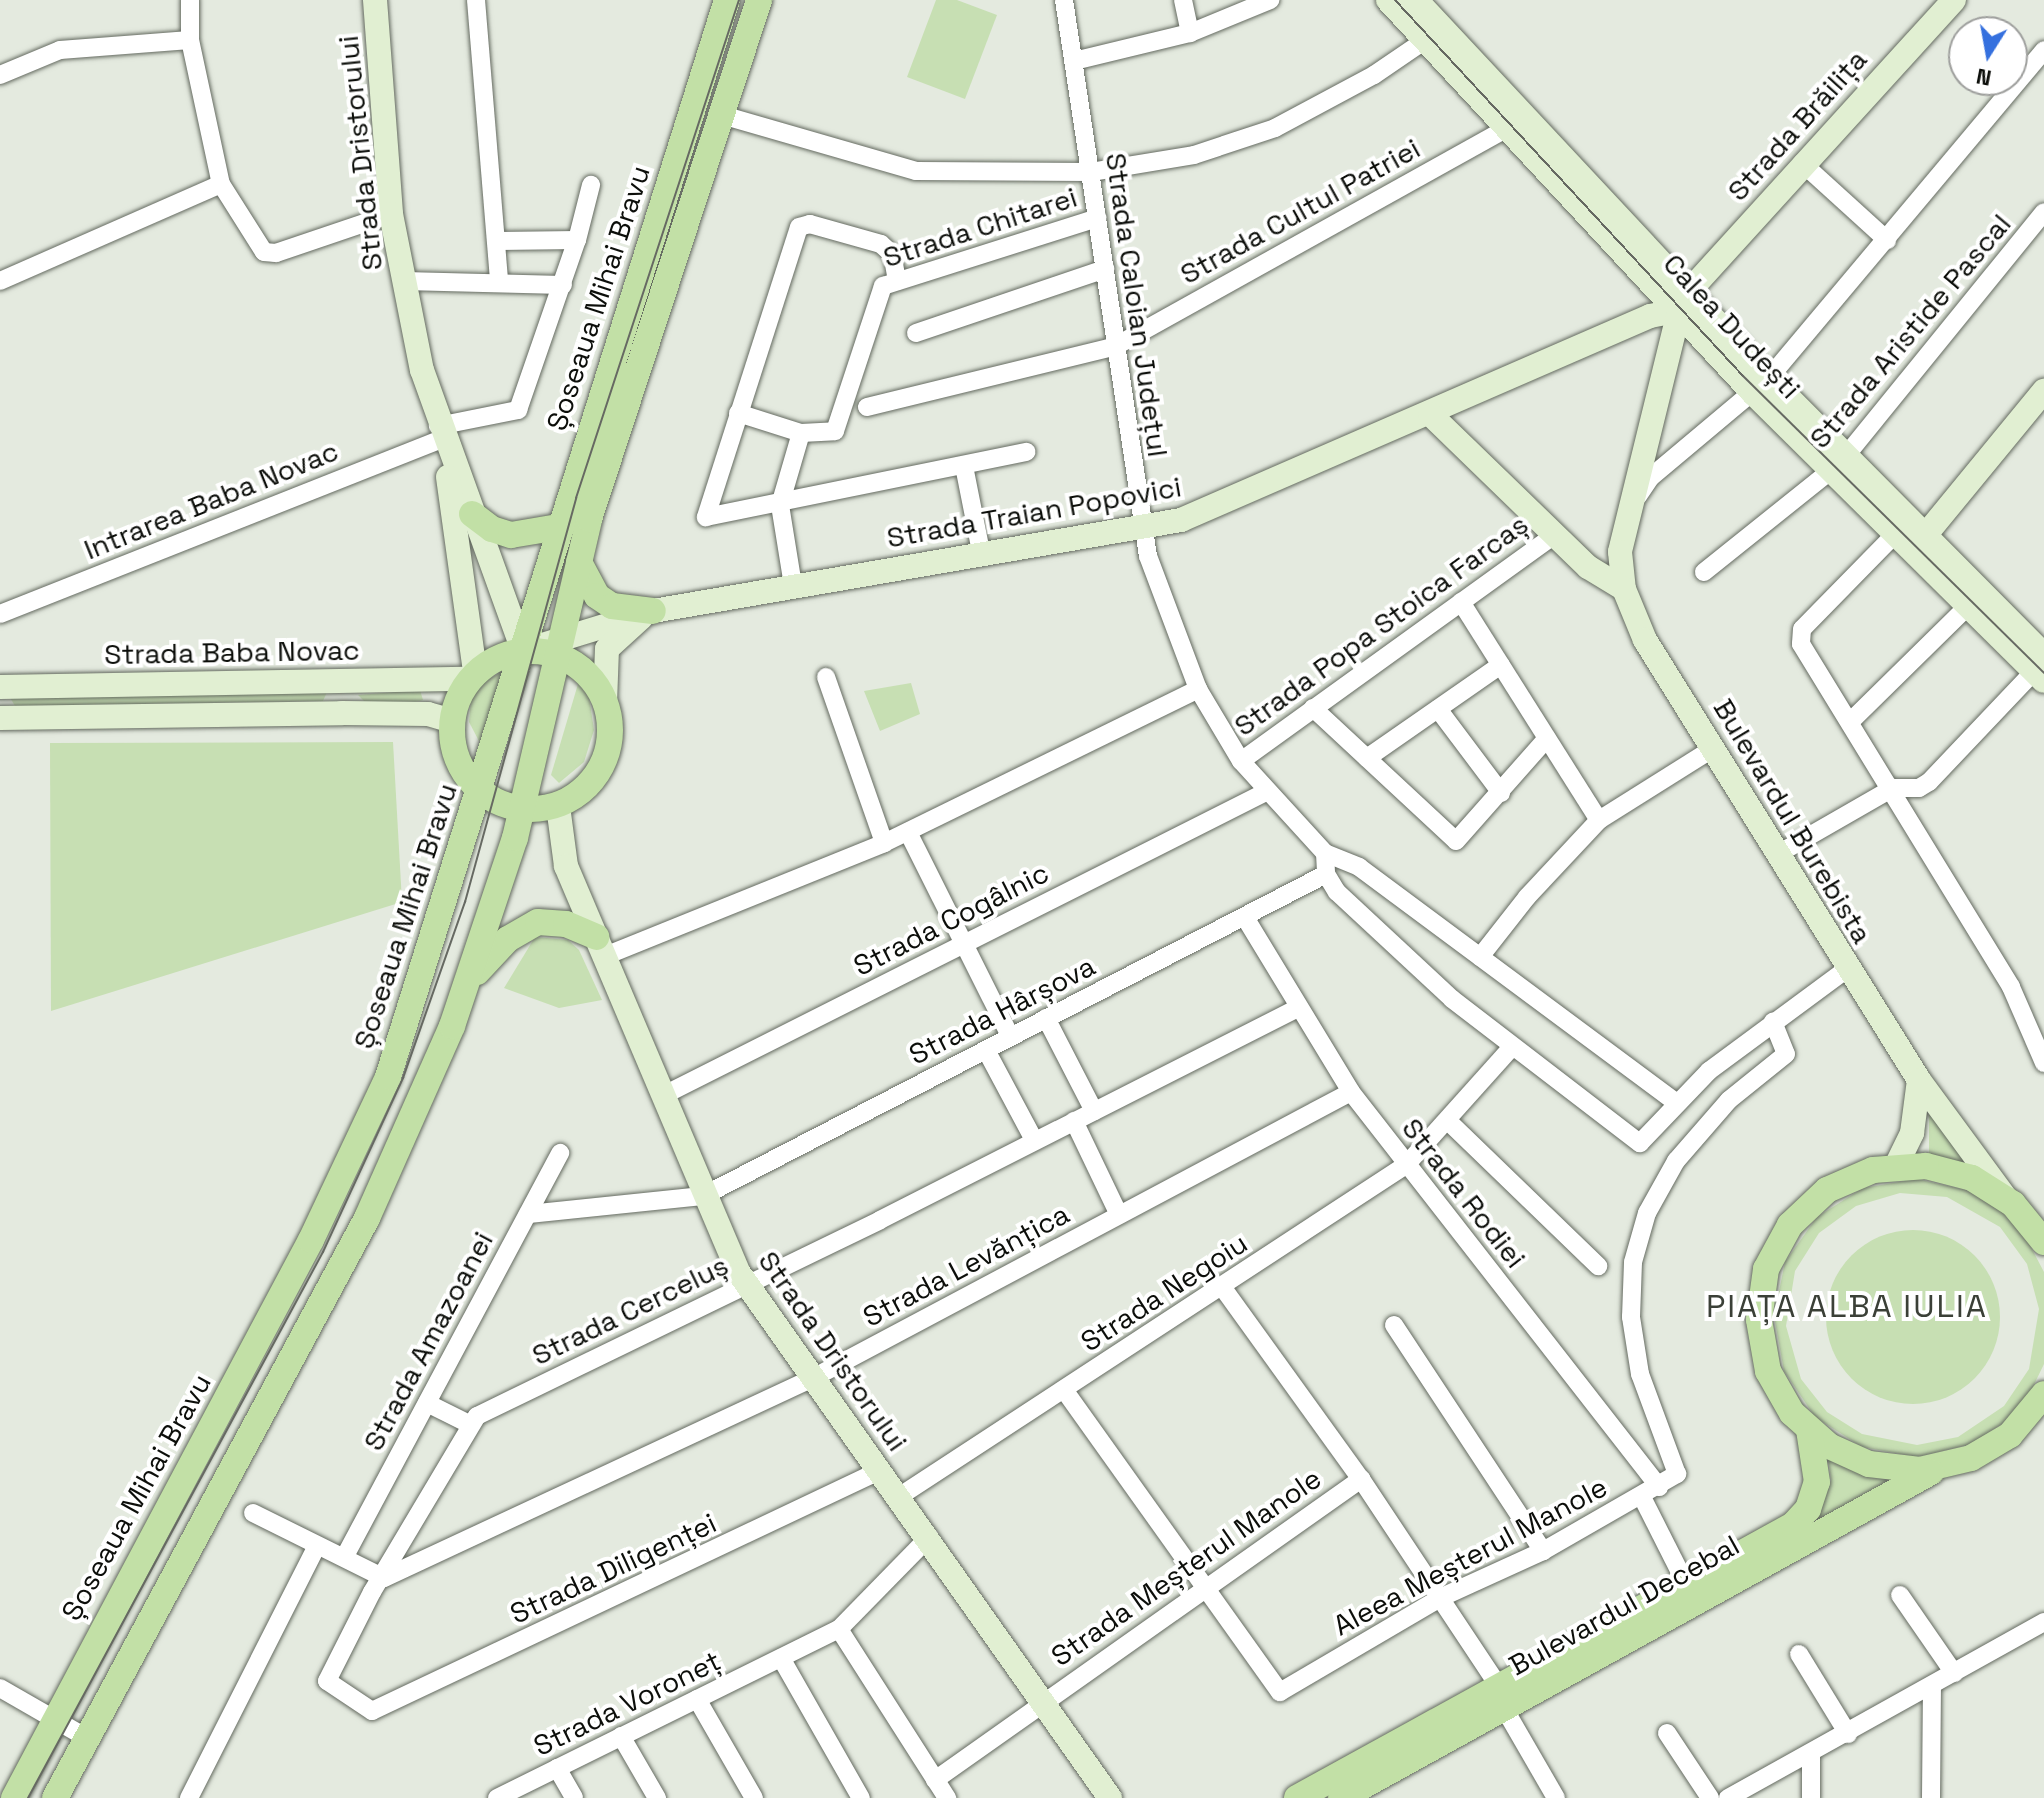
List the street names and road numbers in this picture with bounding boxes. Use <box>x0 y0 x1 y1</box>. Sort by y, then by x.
street label: Strada Dristorului <box>331 34 389 272</box>
street label: Strada Brăilița <box>1720 43 1874 207</box>
street label: Strada Cultul Patriei <box>1174 131 1426 291</box>
street label: Strada Caloian Județul <box>1099 151 1175 459</box>
street label: Șoseaua Mihai Bravu <box>539 161 657 435</box>
street label: Strada Chitarei <box>879 180 1081 274</box>
street label: Strada Aristide Pascal <box>1802 207 2018 455</box>
street label: Calea Dudești <box>1657 247 1807 405</box>
street label: Intrarea Baba Novac <box>79 434 343 566</box>
street label: Strada Traian Popovici <box>884 469 1184 555</box>
street label: Strada Popa Stoica Farcaș <box>1228 507 1534 743</box>
street label: Strada Baba Novac <box>104 633 360 671</box>
street label: Bulevardul Burebista <box>1707 693 1879 949</box>
street label: Șoseaua Mihai Bravu <box>346 779 464 1053</box>
street label: Strada Cogâlnic <box>848 855 1054 983</box>
street label: Strada Hârșova <box>903 949 1101 1071</box>
street label: Strada Rodiei <box>1395 1112 1533 1274</box>
street label: Strada Levănțica <box>857 1197 1075 1333</box>
street label: Strada Amazoanei <box>356 1226 500 1456</box>
street label: Strada Negoiu <box>1074 1226 1254 1358</box>
street label: Strada Dristorului <box>752 1245 914 1457</box>
street label: Strada Cerceluș <box>527 1248 733 1372</box>
street label: Șoseaua Mihai Bravu <box>54 1368 218 1626</box>
street label: Strada Meșterul Manole <box>1045 1461 1327 1673</box>
street label: Aleea Meșterul Manole <box>1327 1470 1613 1642</box>
street label: Strada Diligenței <box>505 1506 721 1630</box>
street label: Bulevardul Decebal <box>1503 1528 1745 1682</box>
street label: Strada Voroneț <box>528 1643 726 1763</box>

